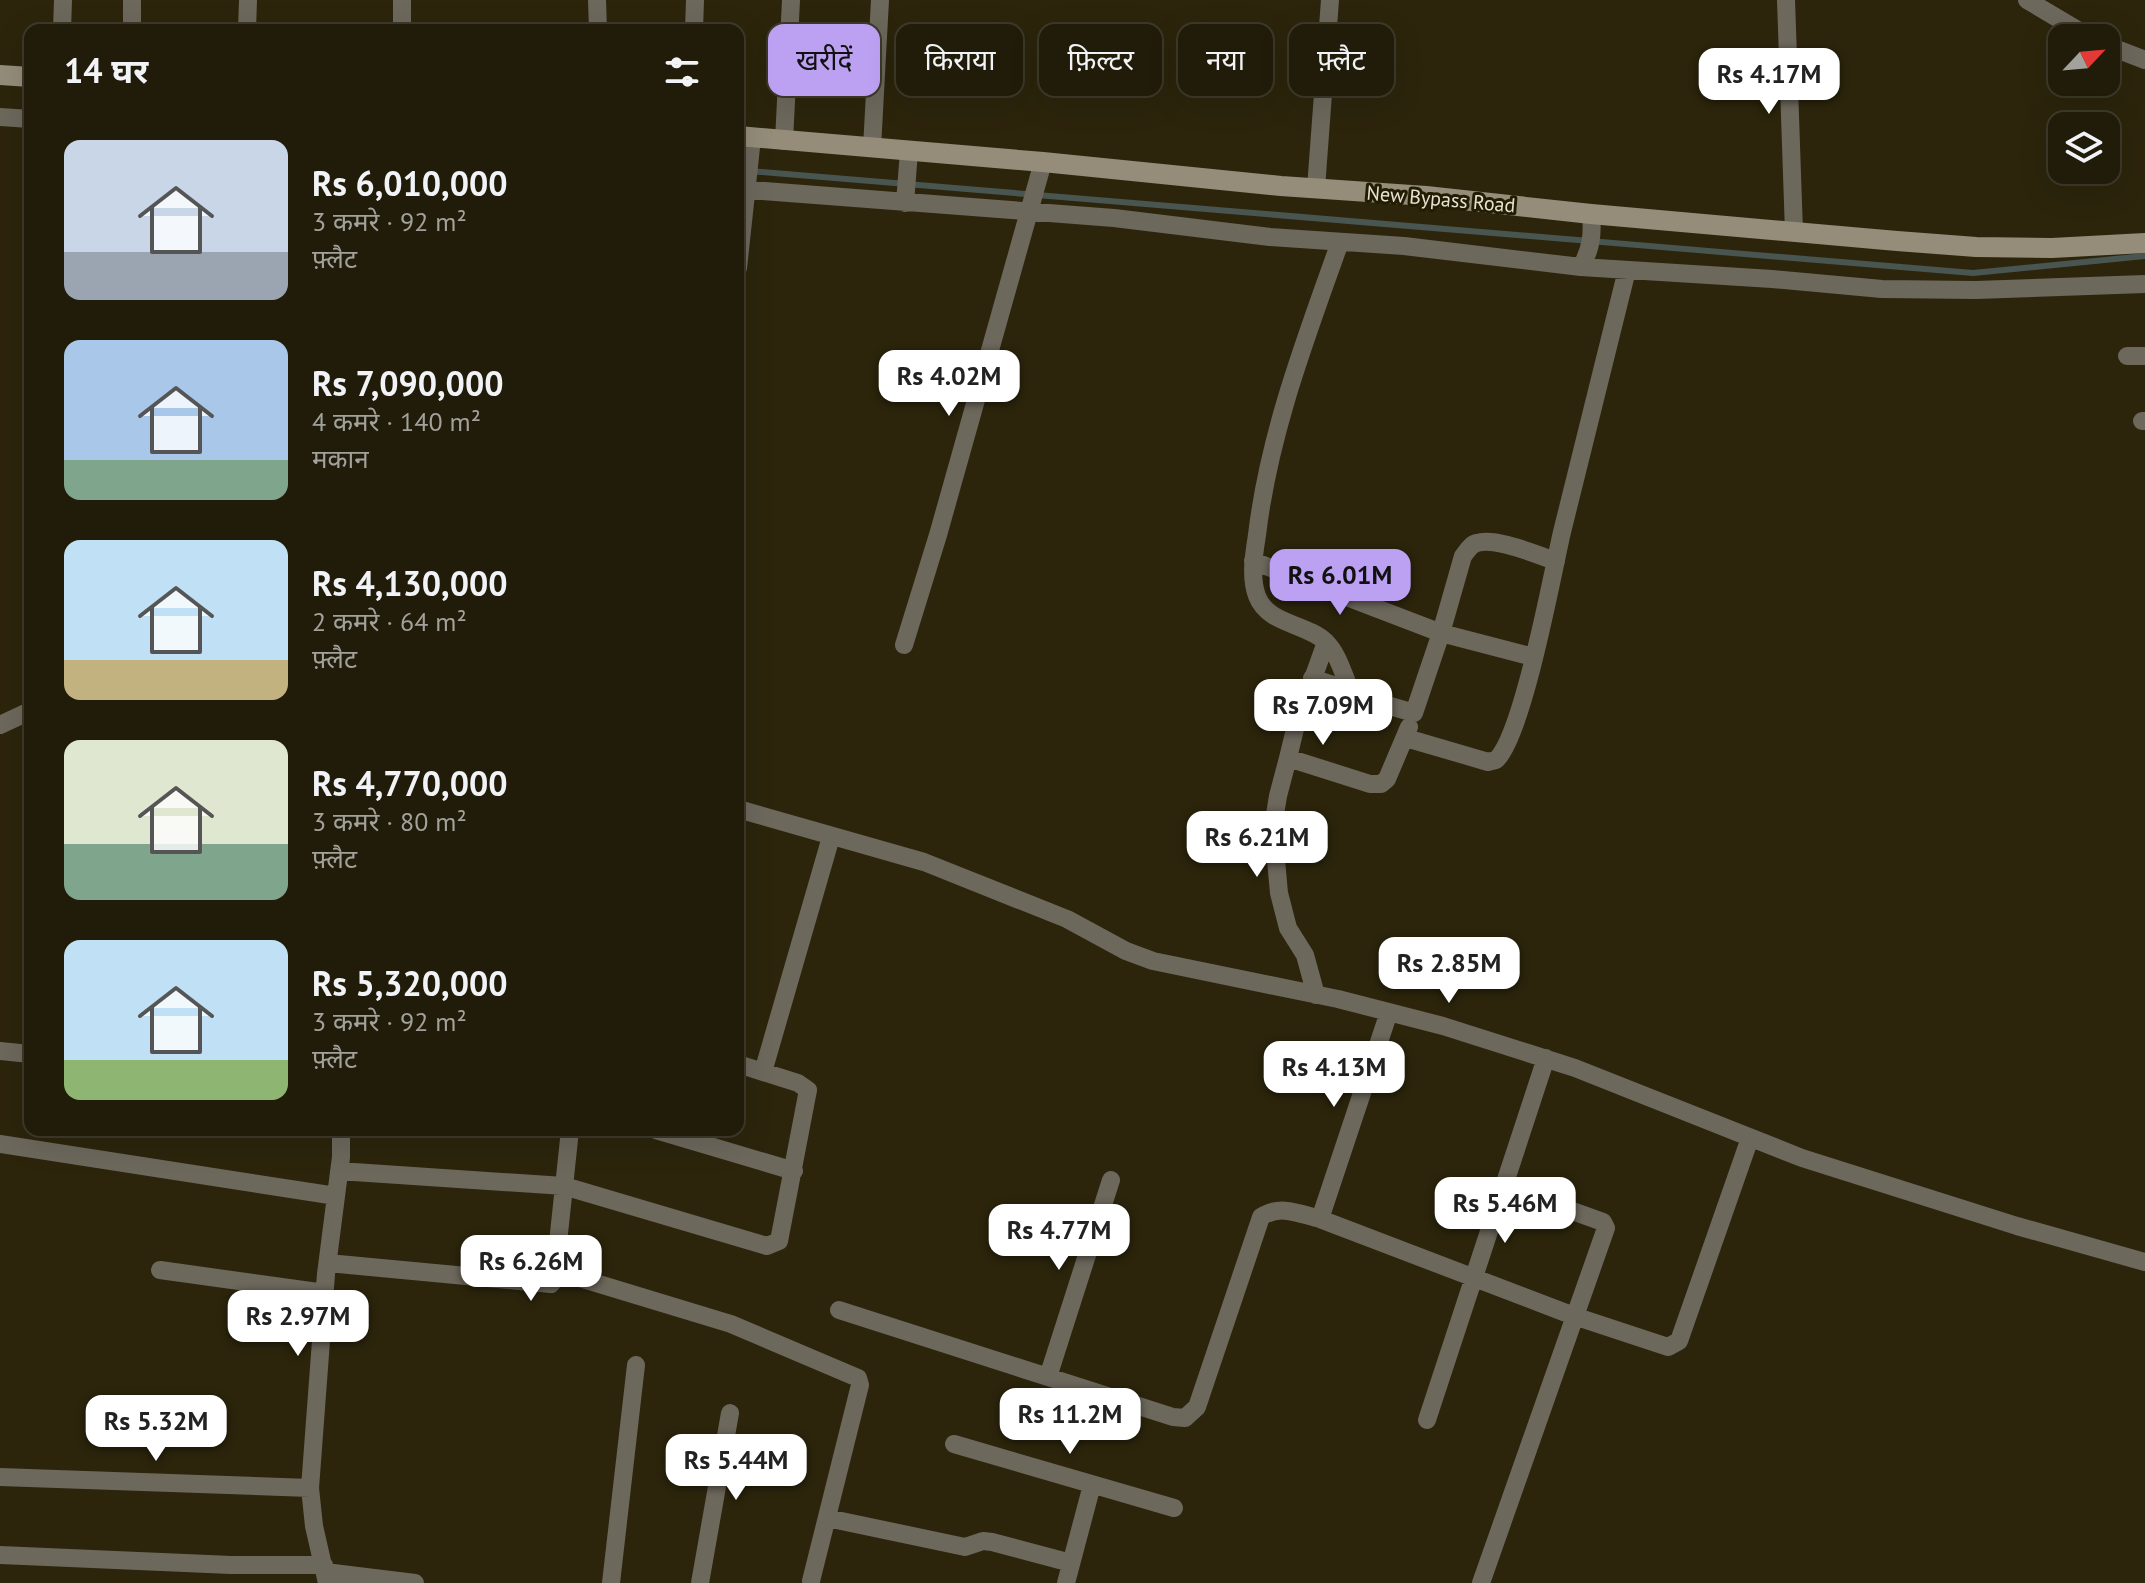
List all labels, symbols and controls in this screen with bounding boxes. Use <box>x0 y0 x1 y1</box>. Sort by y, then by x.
chip: खरीदें <box>768 24 880 96</box>
chip: किराया <box>896 24 1023 96</box>
chip: फ़िल्टर <box>1039 24 1162 96</box>
chip: नया <box>1178 24 1273 96</box>
chip: फ़्लैट <box>1289 24 1394 96</box>
north arrow <box>2048 24 2120 96</box>
map controls <box>2048 24 2120 184</box>
text: 14 घर <box>64 48 148 92</box>
pin: Rs 4.17M <box>1686 48 1852 116</box>
icon: filters <box>660 50 704 94</box>
text: Rs 4.17M <box>1717 57 1821 90</box>
button: layers <box>2048 112 2120 184</box>
text: Rs 6,010,000 <box>312 161 508 205</box>
icon: home <box>128 172 224 268</box>
street label: New Bypass Road <box>1366 180 1516 218</box>
text: 3 कमरे · 92 m² <box>312 205 467 238</box>
text: फ़्लैट <box>312 242 357 275</box>
pin: Rs 4.02M <box>866 350 1032 418</box>
text: Rs 4.02M <box>897 359 1001 392</box>
text: Rs 7,090,000 <box>312 361 503 405</box>
icon: home <box>128 372 224 468</box>
text: 4 कमरे · 140 m² <box>312 405 481 438</box>
text: मकान <box>312 442 369 475</box>
pin: Rs 6.01M <box>1257 549 1423 617</box>
text: Rs 6.01M <box>1288 558 1392 591</box>
text: Rs 4,130,000 <box>312 561 508 605</box>
icon: home <box>128 572 224 668</box>
text: 2 कमरे · 64 m² <box>312 605 467 638</box>
text: फ़्लैट <box>312 642 357 675</box>
pin: Rs 7.09M <box>1240 679 1406 747</box>
text: Rs 7.09M <box>1272 688 1374 721</box>
text: Rs 4,770,000 <box>312 761 508 805</box>
icon: home <box>128 772 224 868</box>
text: 3 कमरे · 80 m² <box>312 805 467 838</box>
pin: Rs 6.21M <box>1174 811 1340 879</box>
text: Rs 6.21M <box>1205 820 1309 853</box>
text: फ़्लैट <box>312 842 357 875</box>
pin: Rs 2.85M <box>1366 937 1532 1005</box>
text: Rs 2.85M <box>1397 946 1501 979</box>
text: Rs 5,320,000 <box>312 961 508 1005</box>
icon: home <box>128 972 224 1068</box>
text: 3 कमरे · 92 m² <box>312 1005 467 1038</box>
pin: Rs 4.13M <box>1251 1041 1417 1109</box>
text: फ़्लैट <box>312 1042 357 1075</box>
text: Rs 4.13M <box>1282 1050 1386 1083</box>
pin: Rs 5.46M <box>1422 1177 1588 1245</box>
text: Rs 5.46M <box>1453 1186 1557 1219</box>
pin: Rs 4.77M <box>976 1204 1142 1272</box>
text: Rs 4.77M <box>1007 1213 1111 1246</box>
pin: Rs 6.26M <box>448 1235 614 1303</box>
text: Rs 6.26M <box>479 1244 583 1277</box>
pin: Rs 2.97M <box>215 1290 381 1358</box>
text: Rs 2.97M <box>246 1299 350 1332</box>
pin: Rs 11.2M <box>987 1388 1153 1456</box>
pin: Rs 5.32M <box>73 1395 239 1463</box>
text: Rs 11.2M <box>1018 1397 1122 1430</box>
text: Rs 5.32M <box>104 1404 208 1437</box>
pin: Rs 5.44M <box>653 1434 819 1502</box>
text: Rs 5.44M <box>684 1443 788 1476</box>

